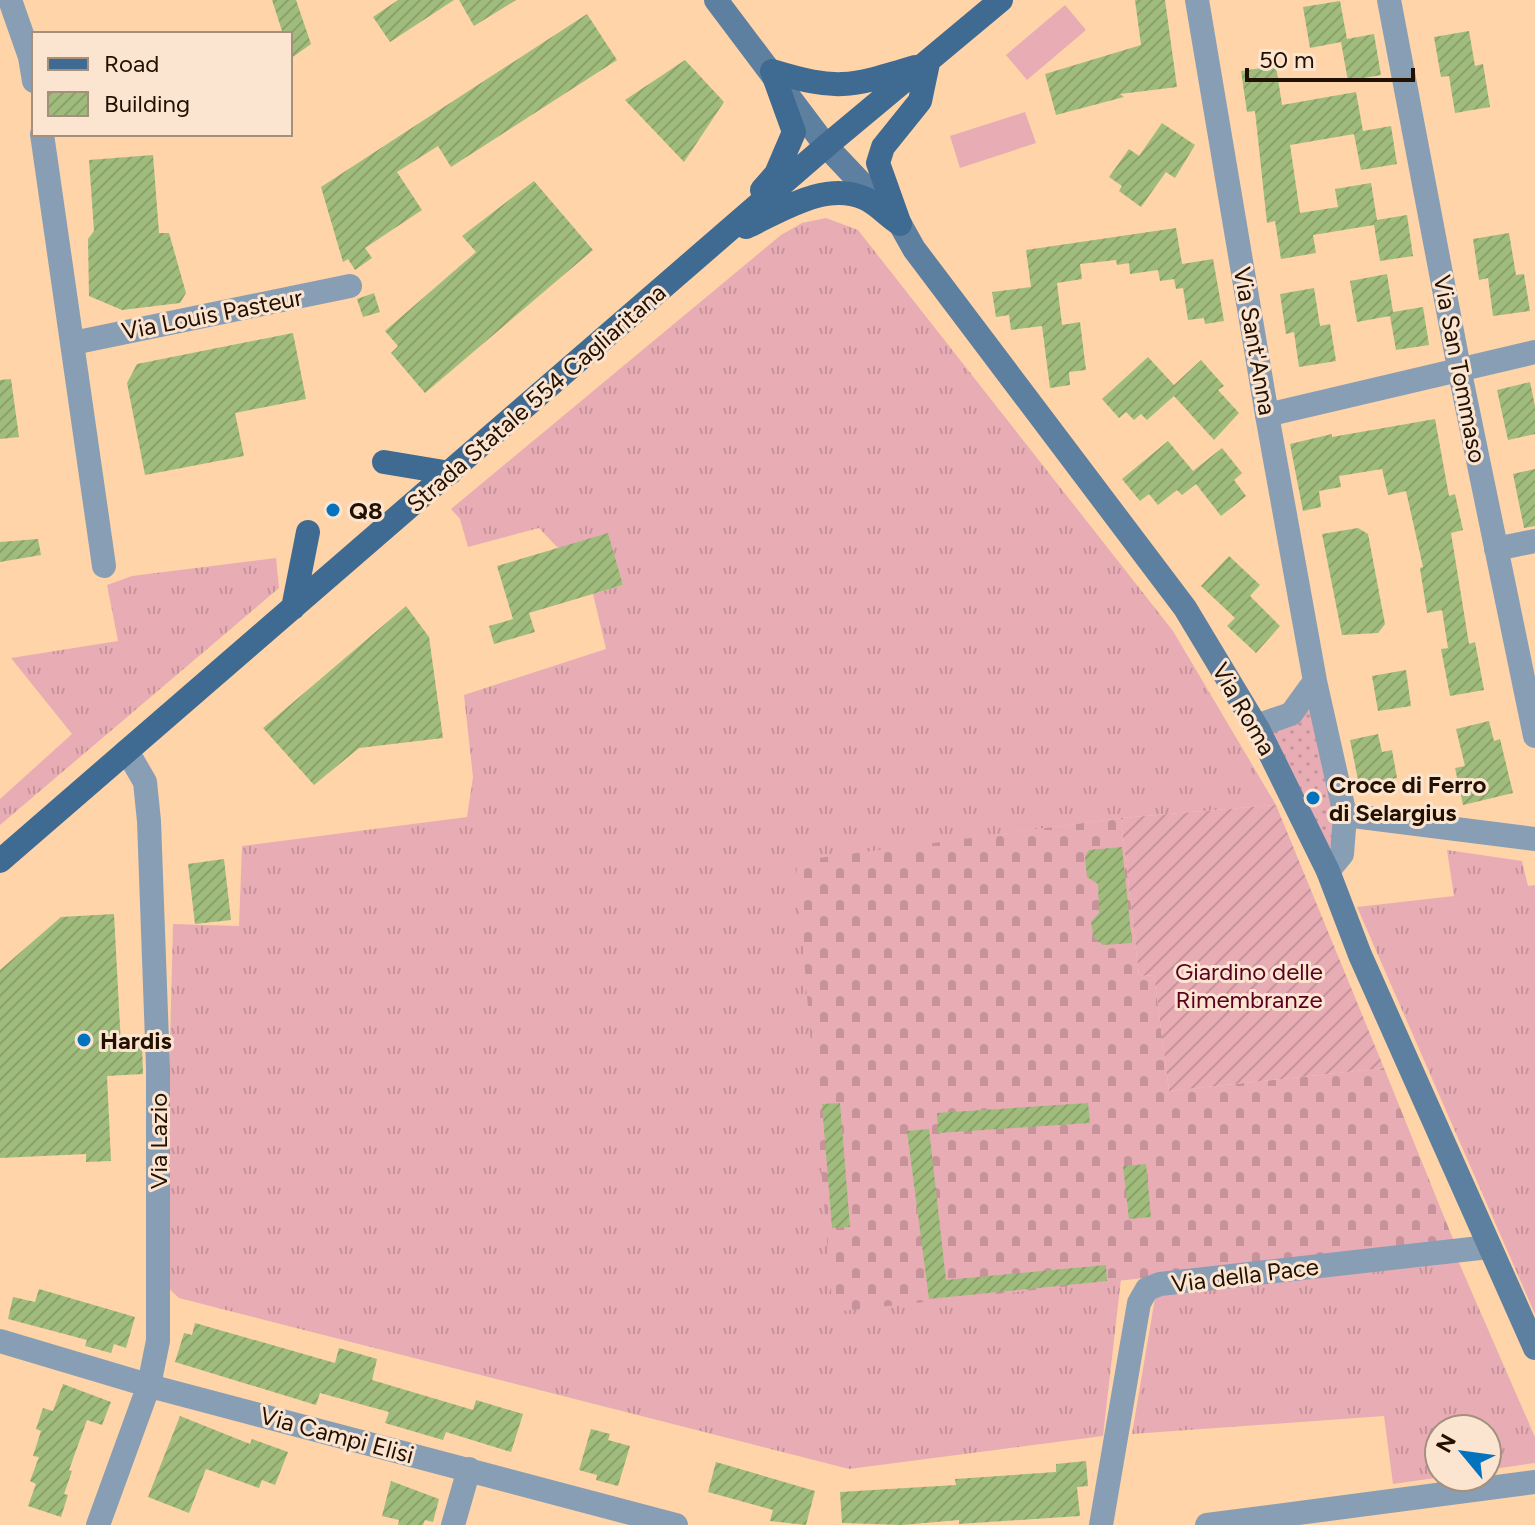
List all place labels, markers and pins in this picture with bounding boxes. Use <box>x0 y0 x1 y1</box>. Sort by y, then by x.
place label: Q8 <box>349 496 383 525</box>
marker: Q8 <box>324 501 342 519</box>
place label: Croce di Ferro di Selargius <box>1329 770 1486 827</box>
marker: Croce di Ferro di Selargius <box>1304 789 1322 807</box>
place label: Hardis <box>100 1026 172 1055</box>
marker: Hardis <box>75 1031 93 1049</box>

